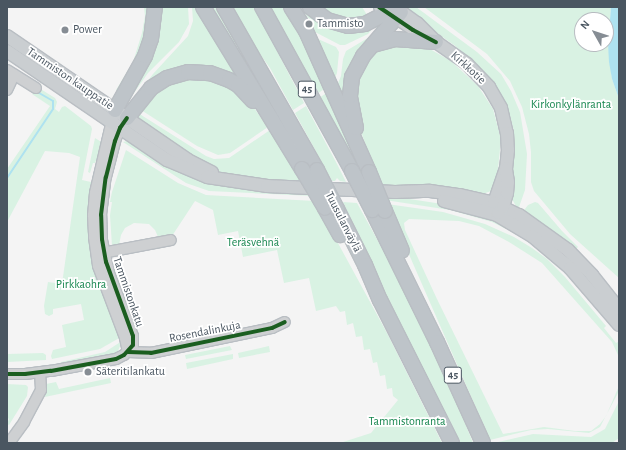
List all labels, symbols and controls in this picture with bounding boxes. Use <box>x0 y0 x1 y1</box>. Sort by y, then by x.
north arrow <box>574 12 614 52</box>
place label: Tammisto <box>317 17 363 31</box>
text: N <box>578 18 592 31</box>
marker: Tammisto <box>304 19 314 29</box>
place label: Power <box>73 23 102 37</box>
marker: Power <box>60 25 70 35</box>
street label: Tammiston kauppatie <box>24 45 116 113</box>
street label: Kirkkotie <box>447 49 489 87</box>
road number: 45 <box>297 80 317 98</box>
park label: Kirkonkylänranta <box>531 98 611 112</box>
street label: Tuusulanväylä <box>322 189 364 255</box>
park label: Teräsvehnä <box>227 236 279 250</box>
street label: Tammistonkatu <box>109 255 147 329</box>
park label: Pirkkaohra <box>56 278 106 292</box>
street label: Rosendalinkuja <box>168 318 242 346</box>
place label: Säteritilankatu <box>96 365 165 379</box>
road number: 45 <box>443 366 463 384</box>
marker: Säteritilankatu <box>83 367 93 377</box>
park label: Tammistonranta <box>368 415 446 429</box>

